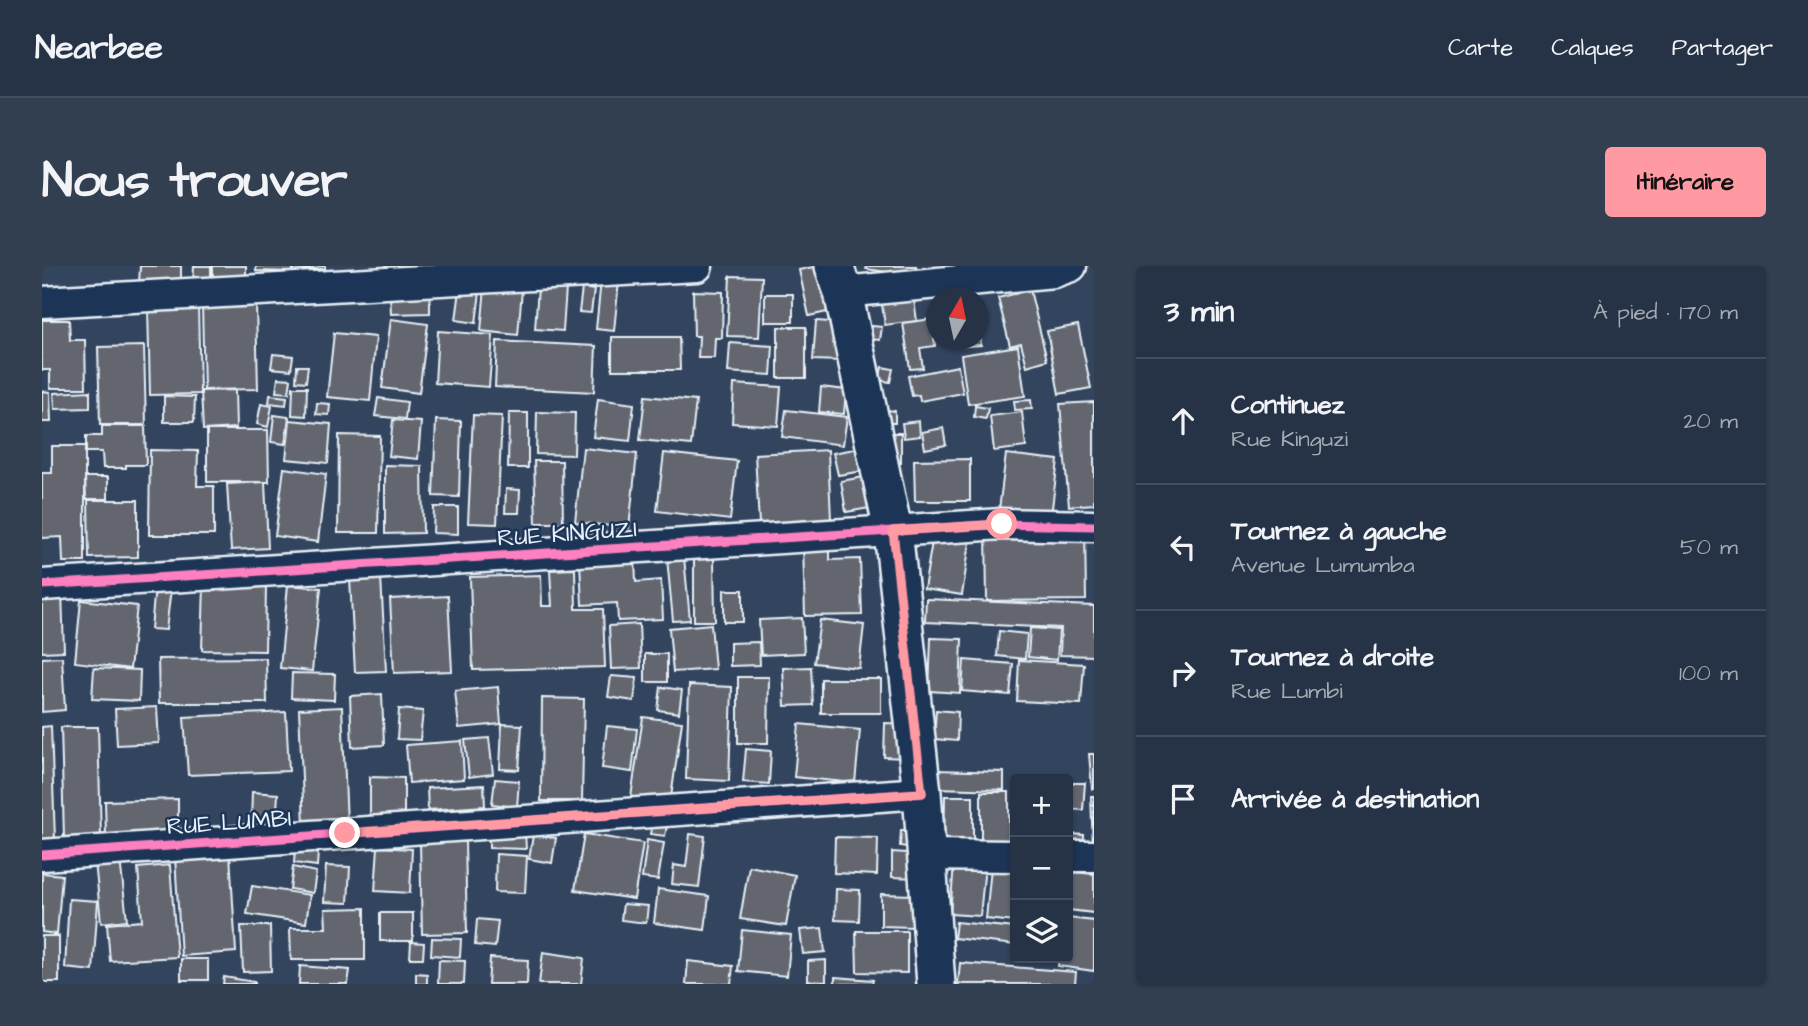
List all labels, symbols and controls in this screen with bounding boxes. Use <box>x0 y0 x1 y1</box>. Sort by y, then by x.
text: Nearbee <box>35 25 163 71</box>
text: Carte <box>1448 31 1513 65</box>
text: Calques <box>1551 31 1634 65</box>
text: Partager <box>1672 31 1773 65</box>
button: Itinéraire <box>1605 147 1766 217</box>
text: Nous trouver <box>42 148 348 216</box>
north arrow <box>926 287 989 350</box>
text: 3 min <box>1164 291 1234 333</box>
text: À pied · 170 m <box>1593 296 1738 328</box>
text: Continuez <box>1231 387 1345 423</box>
icon: ahead <box>1164 402 1202 440</box>
text: 20 m <box>1683 405 1738 437</box>
text: Rue Kinguzi <box>1231 423 1348 455</box>
route start <box>986 508 1017 539</box>
street label: RUE KINGUZI <box>496 512 638 556</box>
text: Tournez à gauche <box>1231 513 1447 549</box>
icon: left <box>1164 528 1202 566</box>
text: 50 m <box>1680 531 1738 563</box>
text: Avenue Lumumba <box>1231 549 1415 581</box>
text: Tournez à droite <box>1231 639 1434 675</box>
icon: right <box>1164 654 1202 692</box>
text: 100 m <box>1679 657 1738 689</box>
text: Rue Lumbi <box>1231 675 1343 707</box>
map controls <box>1010 774 1073 963</box>
button: + <box>1010 774 1073 837</box>
icon: arrive <box>1164 780 1202 818</box>
text: Arrivée à destination <box>1231 781 1479 817</box>
street label: RUE LUMBI <box>166 802 293 844</box>
route end <box>329 817 360 848</box>
button: − <box>1010 837 1073 900</box>
button: layers <box>1010 900 1073 963</box>

